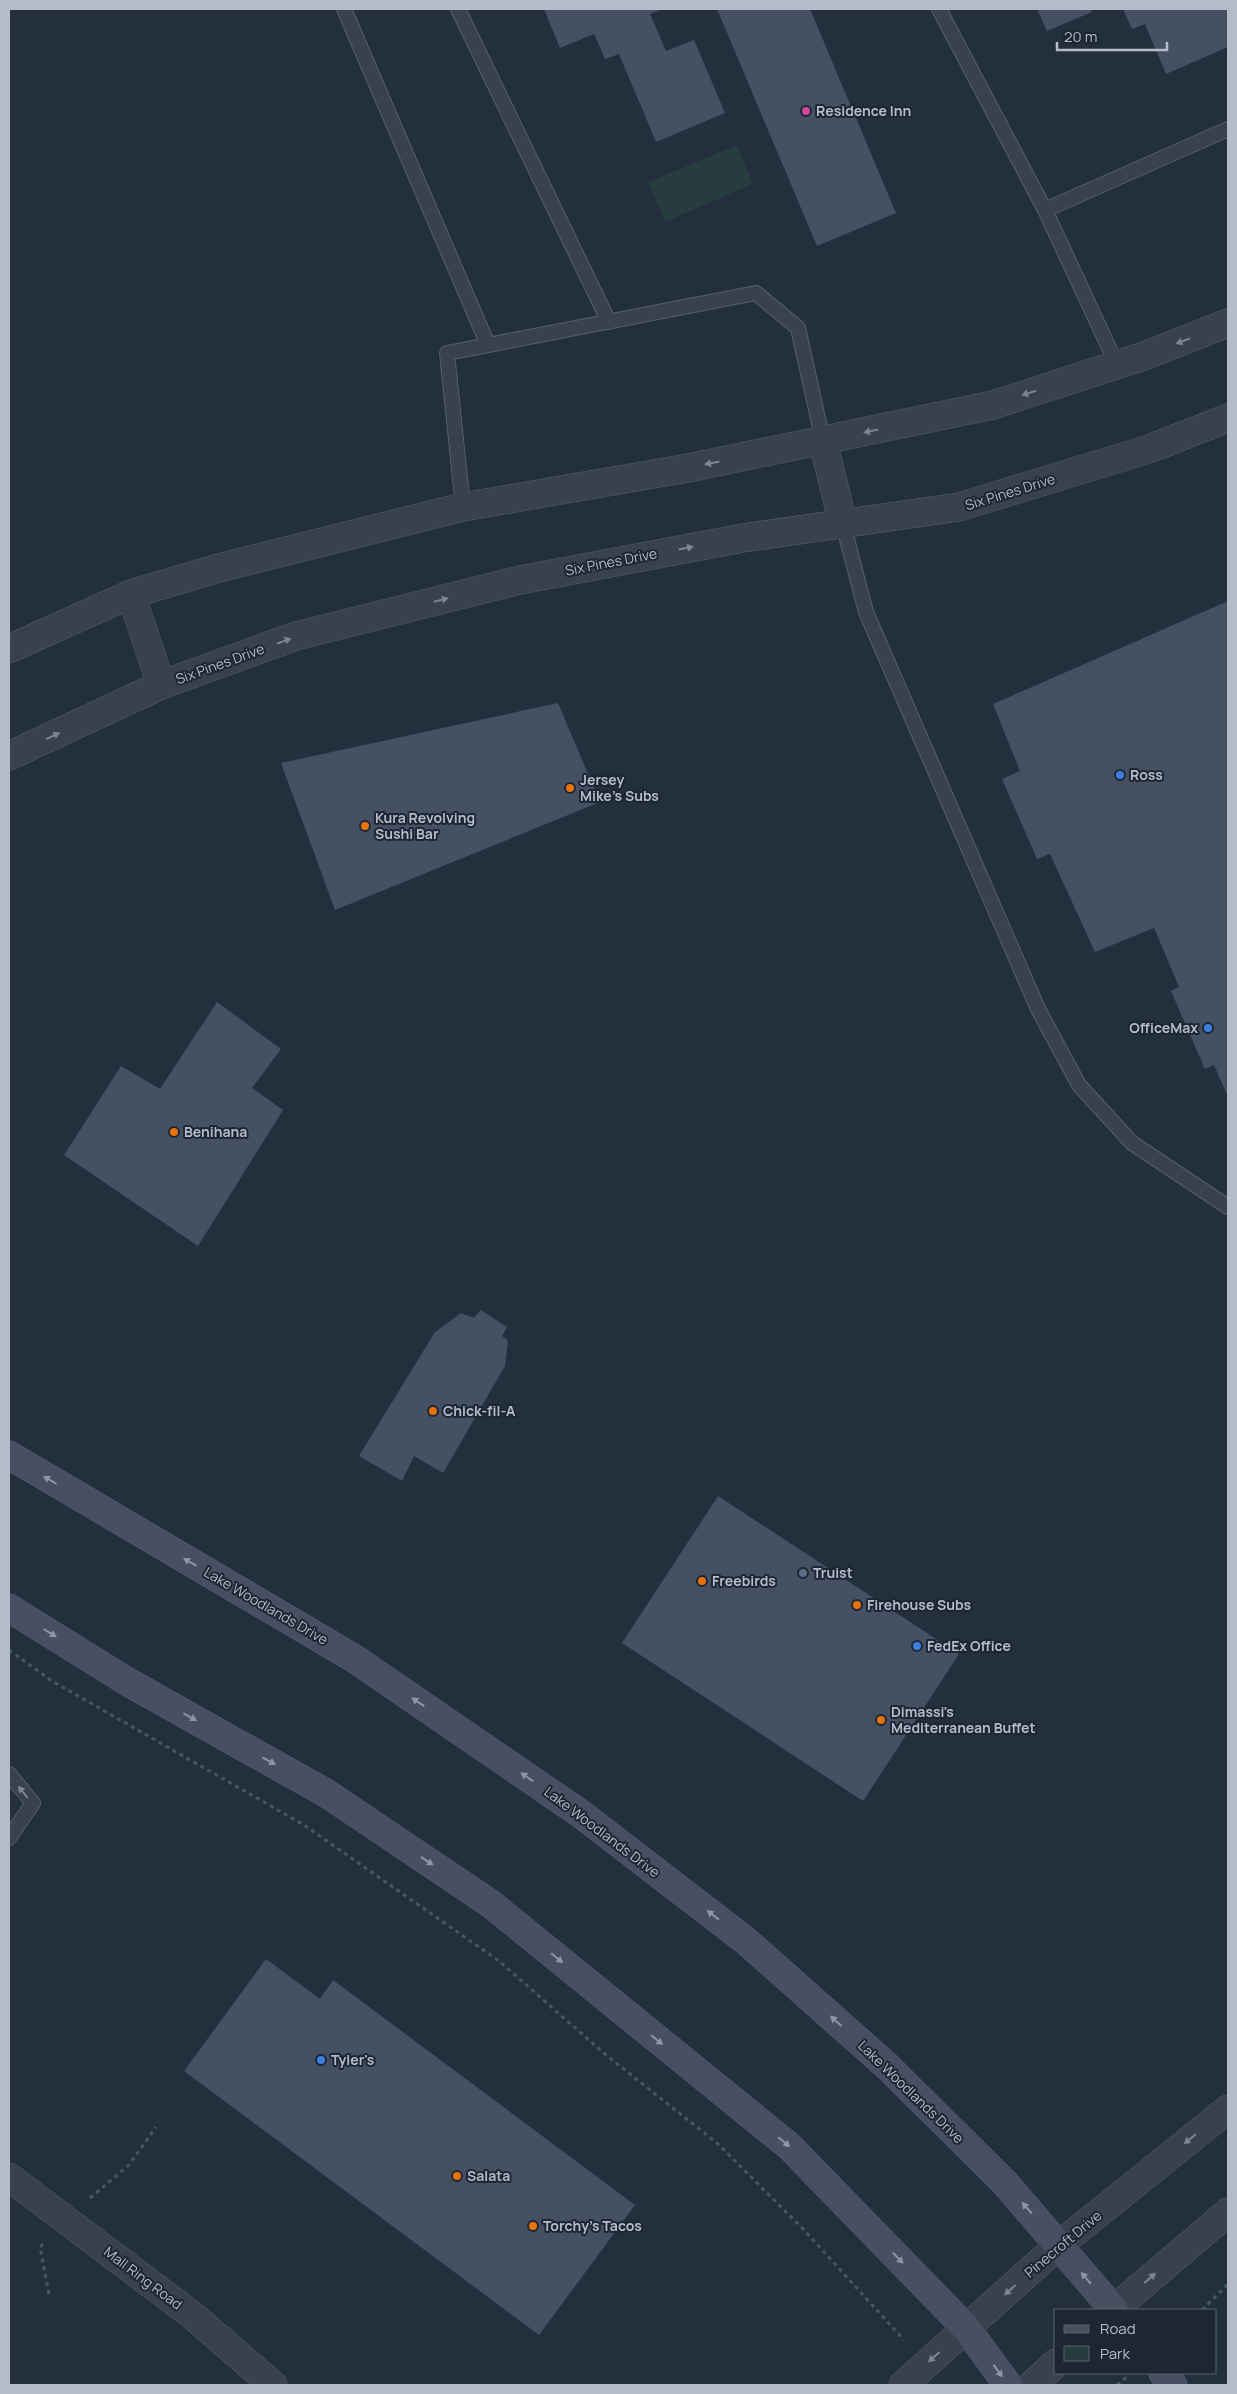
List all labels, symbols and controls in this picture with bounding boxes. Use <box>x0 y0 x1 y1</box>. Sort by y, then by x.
scale bar <box>1057 20 1167 52</box>
text: 20 m <box>1064 26 1097 47</box>
place label: Residence Inn <box>816 101 911 120</box>
marker: Residence Inn <box>800 105 812 117</box>
one-way arrow <box>1176 337 1190 345</box>
one-way arrow <box>1021 390 1036 398</box>
one-way arrow <box>863 427 879 435</box>
one-way arrow <box>704 459 720 467</box>
street label: Six Pines Drive <box>963 469 1057 514</box>
street label: Six Pines Drive <box>563 543 658 580</box>
one-way arrow <box>678 544 694 552</box>
one-way arrow <box>433 595 448 603</box>
one-way arrow <box>277 637 292 645</box>
street label: Six Pines Drive <box>173 639 267 688</box>
one-way arrow <box>46 731 60 739</box>
place label: Ross <box>1130 765 1163 784</box>
marker: Ross <box>1114 769 1126 781</box>
place label: Jersey Mike's Subs <box>580 770 659 805</box>
marker: Jersey Mike's Subs <box>564 782 576 794</box>
place label: Kura Revolving Sushi Bar <box>375 808 475 843</box>
marker: Kura Revolving Sushi Bar <box>359 820 371 832</box>
place label: OfficeMax <box>1129 1018 1198 1037</box>
marker: OfficeMax <box>1202 1022 1214 1034</box>
place label: Benihana <box>184 1122 247 1141</box>
marker: Benihana <box>168 1126 180 1138</box>
place label: Chick-fil-A <box>443 1401 516 1420</box>
marker: Chick-fil-A <box>427 1405 439 1417</box>
one-way arrow <box>44 1475 57 1484</box>
one-way arrow <box>184 1558 197 1567</box>
street label: Lake Woodlands Drive <box>201 1562 332 1649</box>
place label: Truist <box>813 1563 853 1582</box>
marker: Truist <box>797 1567 809 1579</box>
place label: Freebirds <box>712 1571 776 1590</box>
marker: Freebirds <box>696 1575 708 1587</box>
place label: Firehouse Subs <box>867 1595 972 1614</box>
marker: Firehouse Subs <box>851 1599 863 1611</box>
one-way arrow <box>44 1629 57 1638</box>
place label: FedEx Office <box>927 1636 1011 1655</box>
marker: FedEx Office <box>911 1640 923 1652</box>
one-way arrow <box>411 1697 425 1707</box>
place label: Dimassi's Mediterranean Buffet <box>891 1702 1035 1737</box>
one-way arrow <box>183 1712 196 1721</box>
marker: Dimassi's Mediterranean Buffet <box>875 1714 887 1726</box>
one-way arrow <box>263 1757 276 1766</box>
one-way arrow <box>520 1772 533 1782</box>
street label: Lake Woodlands Drive <box>541 1782 664 1881</box>
one-way arrow <box>18 1785 29 1798</box>
one-way arrow <box>420 1856 433 1865</box>
one-way arrow <box>707 1910 720 1921</box>
one-way arrow <box>550 1952 563 1963</box>
one-way arrow <box>831 2015 843 2027</box>
one-way arrow <box>651 2035 664 2046</box>
street label: Lake Woodlands Drive <box>854 2036 968 2147</box>
place label: Tyler's <box>331 2050 375 2069</box>
marker: Tyler's <box>315 2054 327 2066</box>
one-way arrow <box>1183 2133 1196 2144</box>
one-way arrow <box>777 2137 790 2148</box>
place label: Salata <box>467 2166 510 2185</box>
marker: Salata <box>451 2170 463 2182</box>
one-way arrow <box>1021 2203 1033 2215</box>
street label: Pinecroft Drive <box>1020 2206 1105 2281</box>
place label: Torchy's Tacos <box>543 2216 642 2235</box>
marker: Torchy's Tacos <box>527 2220 539 2232</box>
street label: Mall Ring Road <box>100 2242 186 2313</box>
one-way arrow <box>892 2252 904 2264</box>
one-way arrow <box>1081 2271 1092 2284</box>
one-way arrow <box>1144 2273 1157 2284</box>
one-way arrow <box>1003 2284 1016 2295</box>
legend <box>1054 2309 1217 2374</box>
text: Road <box>1100 2318 1136 2339</box>
text: Park <box>1100 2343 1130 2364</box>
one-way arrow <box>929 2351 941 2363</box>
one-way arrow <box>992 2364 1003 2377</box>

